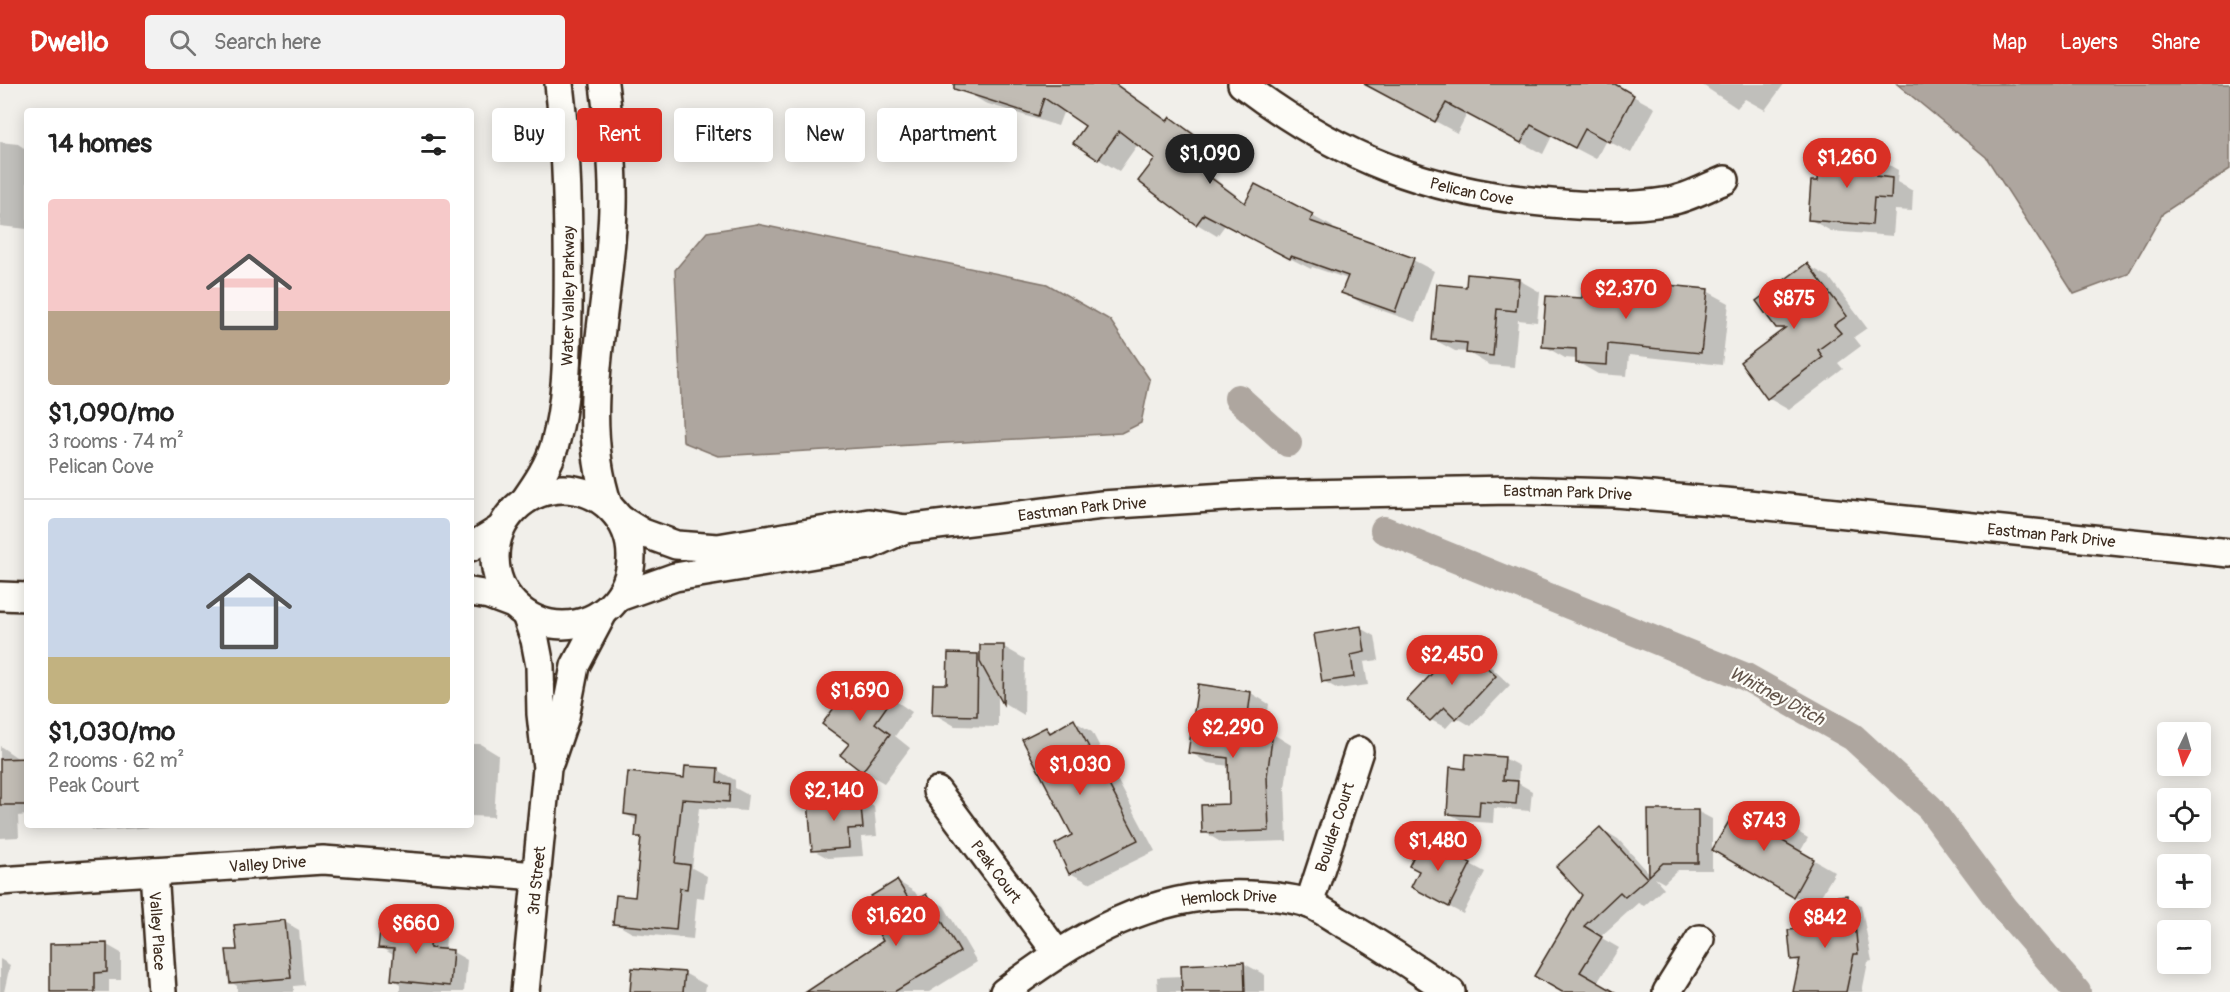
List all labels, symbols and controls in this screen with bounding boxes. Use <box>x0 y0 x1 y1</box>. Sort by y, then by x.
search box <box>145 15 565 69</box>
text: Dwello <box>30 25 109 60</box>
icon: search <box>166 26 199 59</box>
text: Search here <box>214 28 321 56</box>
text: Map <box>1992 29 2027 56</box>
text: Layers <box>2060 29 2118 56</box>
text: Share <box>2151 29 2200 56</box>
chip: Buy <box>492 108 565 162</box>
chip: Rent <box>577 108 662 162</box>
chip: Filters <box>674 108 773 162</box>
chip: New <box>785 108 865 162</box>
chip: Apartment <box>877 108 1017 162</box>
text: 14 homes <box>48 128 152 160</box>
icon: filters <box>417 128 450 161</box>
pin: $1,090 <box>1161 134 1259 185</box>
pin: $1,260 <box>1798 138 1896 189</box>
text: $1,090 <box>1179 141 1241 166</box>
text: $1,260 <box>1817 145 1877 170</box>
street label: Pelican Cove <box>1427 173 1515 210</box>
street label: Water Valley Parkway <box>557 225 579 366</box>
icon: home <box>195 238 303 346</box>
pin: $2,370 <box>1577 269 1675 320</box>
text: $2,370 <box>1595 276 1657 301</box>
pin: $875 <box>1758 279 1830 330</box>
text: $875 <box>1773 286 1815 311</box>
text: $1,090/mo <box>48 397 174 429</box>
text: 3 rooms · 74 m² <box>48 429 184 454</box>
text: Pelican Cove <box>48 454 154 479</box>
street label: Eastman Park Drive <box>1503 481 1633 505</box>
street label: Eastman Park Drive <box>1017 493 1147 526</box>
street label: Eastman Park Drive <box>1986 519 2117 552</box>
icon: home <box>195 557 303 665</box>
pin: $2,450 <box>1403 635 1501 686</box>
text: $2,450 <box>1420 642 1484 667</box>
water label: Whitney Ditch <box>1725 662 1830 732</box>
pin: $1,690 <box>811 671 909 722</box>
text: $1,690 <box>830 678 890 703</box>
pin: $2,290 <box>1184 708 1282 759</box>
text: $2,290 <box>1202 715 1264 740</box>
text: $1,030/mo <box>48 716 175 748</box>
north arrow <box>2157 722 2211 776</box>
map controls <box>2157 722 2211 974</box>
pin: $1,030 <box>1031 745 1129 796</box>
text: 2 rooms · 62 m² <box>48 748 184 773</box>
text: $1,030 <box>1049 752 1111 777</box>
pin: $2,140 <box>785 771 883 822</box>
text: Peak Court <box>48 773 139 798</box>
text: $2,140 <box>804 778 864 803</box>
street label: Boulder Court <box>1311 779 1359 875</box>
button: locate <box>2157 788 2211 842</box>
pin: $743 <box>1728 801 1800 852</box>
text: $743 <box>1742 808 1786 833</box>
pin: $1,480 <box>1389 821 1487 872</box>
text: $1,480 <box>1408 828 1468 853</box>
street label: Peak Court <box>966 837 1026 908</box>
street label: 3rd Street <box>524 845 550 916</box>
street label: Valley Drive <box>228 852 307 877</box>
button: + <box>2157 854 2211 908</box>
street label: Hemlock Drive <box>1179 886 1278 911</box>
street label: Valley Place <box>144 891 170 971</box>
pin: $1,620 <box>847 896 945 947</box>
pin: $842 <box>1789 898 1861 949</box>
text: $1,620 <box>866 903 926 928</box>
pin: $660 <box>380 904 452 955</box>
text: $842 <box>1803 905 1847 930</box>
text: $660 <box>392 911 440 936</box>
button: − <box>2157 920 2211 974</box>

